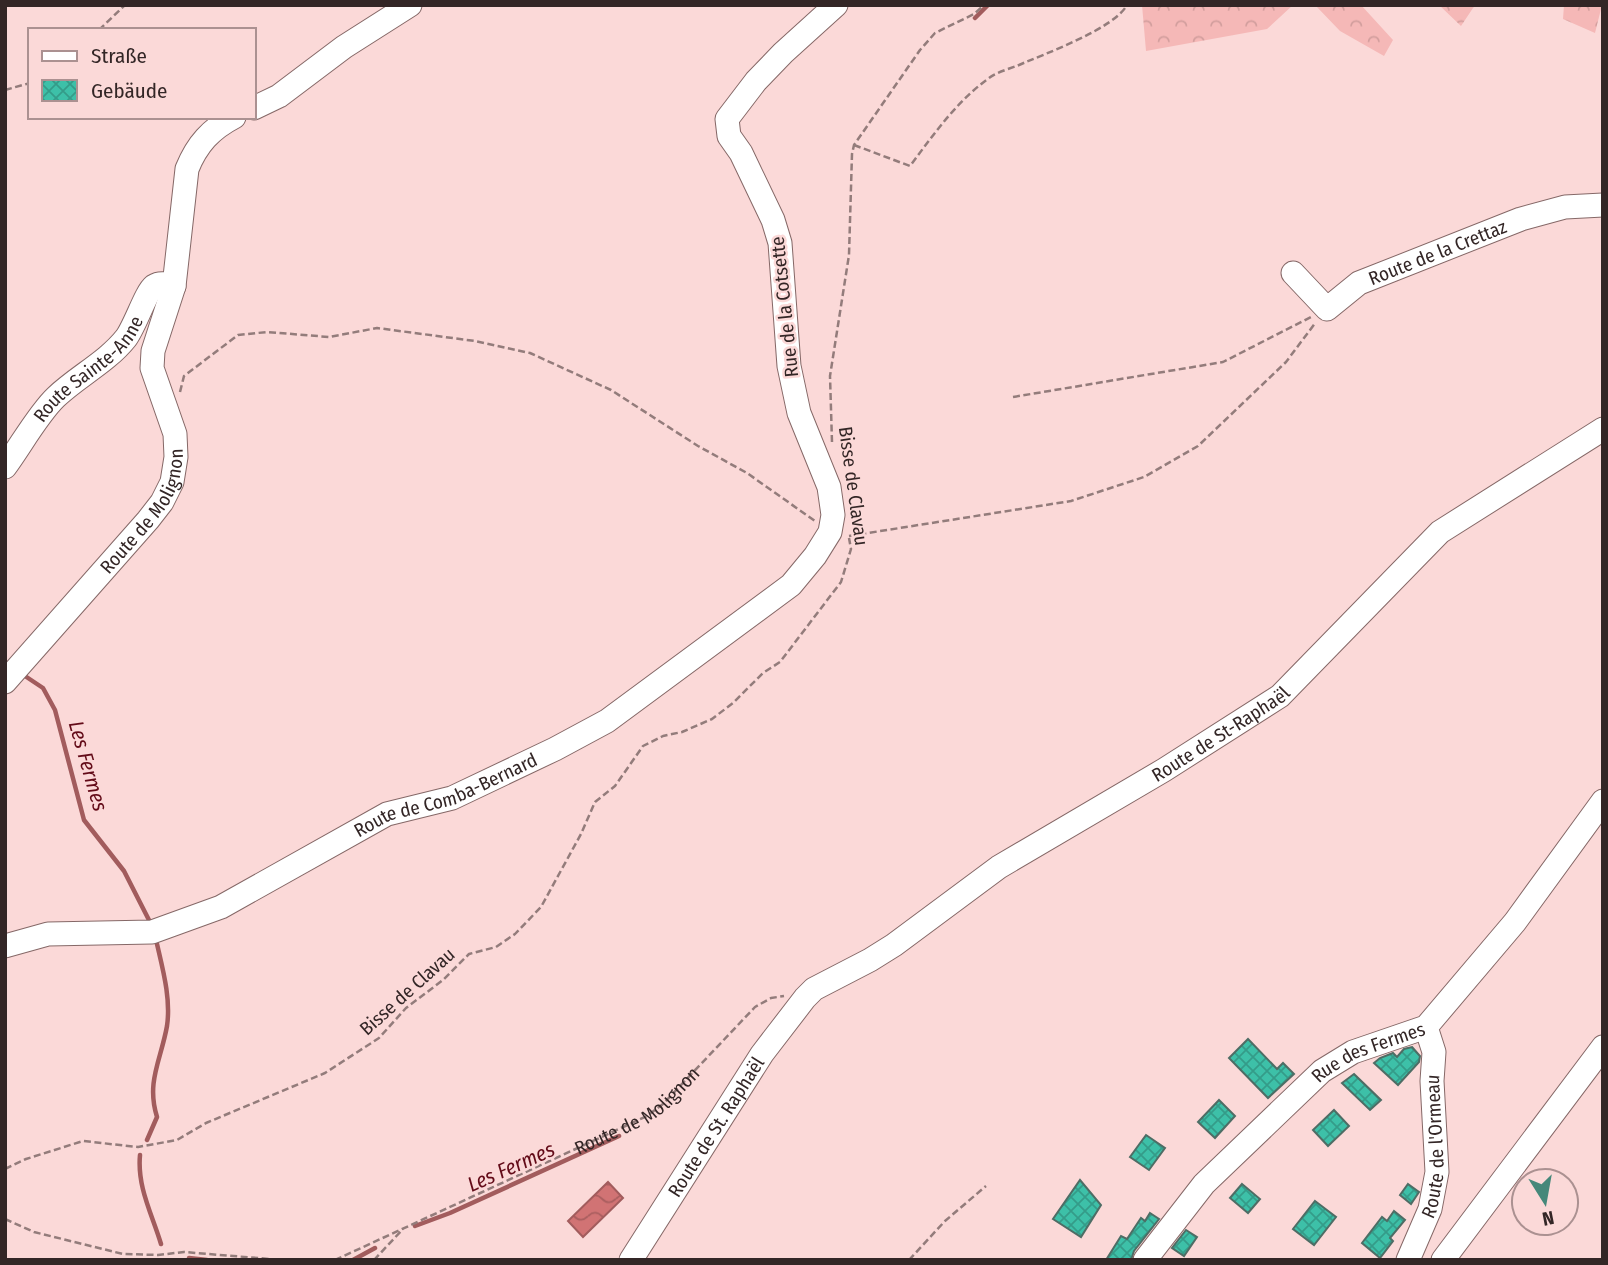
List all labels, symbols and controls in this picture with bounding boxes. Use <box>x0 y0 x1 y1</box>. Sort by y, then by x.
legend <box>28 28 256 119</box>
text: Straße <box>91 43 147 69</box>
text: Gebäude <box>91 78 167 104</box>
street label: Route de la Crettaz <box>1365 215 1510 290</box>
street label: Rue de la Cotsette <box>766 235 803 378</box>
street label: Route Sainte-Anne <box>28 312 148 426</box>
street label: Bisse de Clavau <box>834 425 873 547</box>
street label: Route de Molignon <box>95 448 188 578</box>
street label: Route de St-Raphaël <box>1148 682 1295 787</box>
water label: Les Fermes <box>63 718 113 814</box>
street label: Route de Comba-Bernard <box>350 748 541 842</box>
street label: Bisse de Clavau <box>355 943 460 1040</box>
street label: Rue des Fermes <box>1307 1017 1428 1087</box>
street label: Route de St. Raphaël <box>663 1053 769 1201</box>
street label: Route de Molignon <box>571 1062 704 1160</box>
street label: Route de l'Ormeau <box>1416 1074 1449 1222</box>
water label: Les Fermes <box>463 1136 559 1198</box>
north arrow <box>1510 1167 1580 1237</box>
text: N <box>1540 1206 1556 1231</box>

